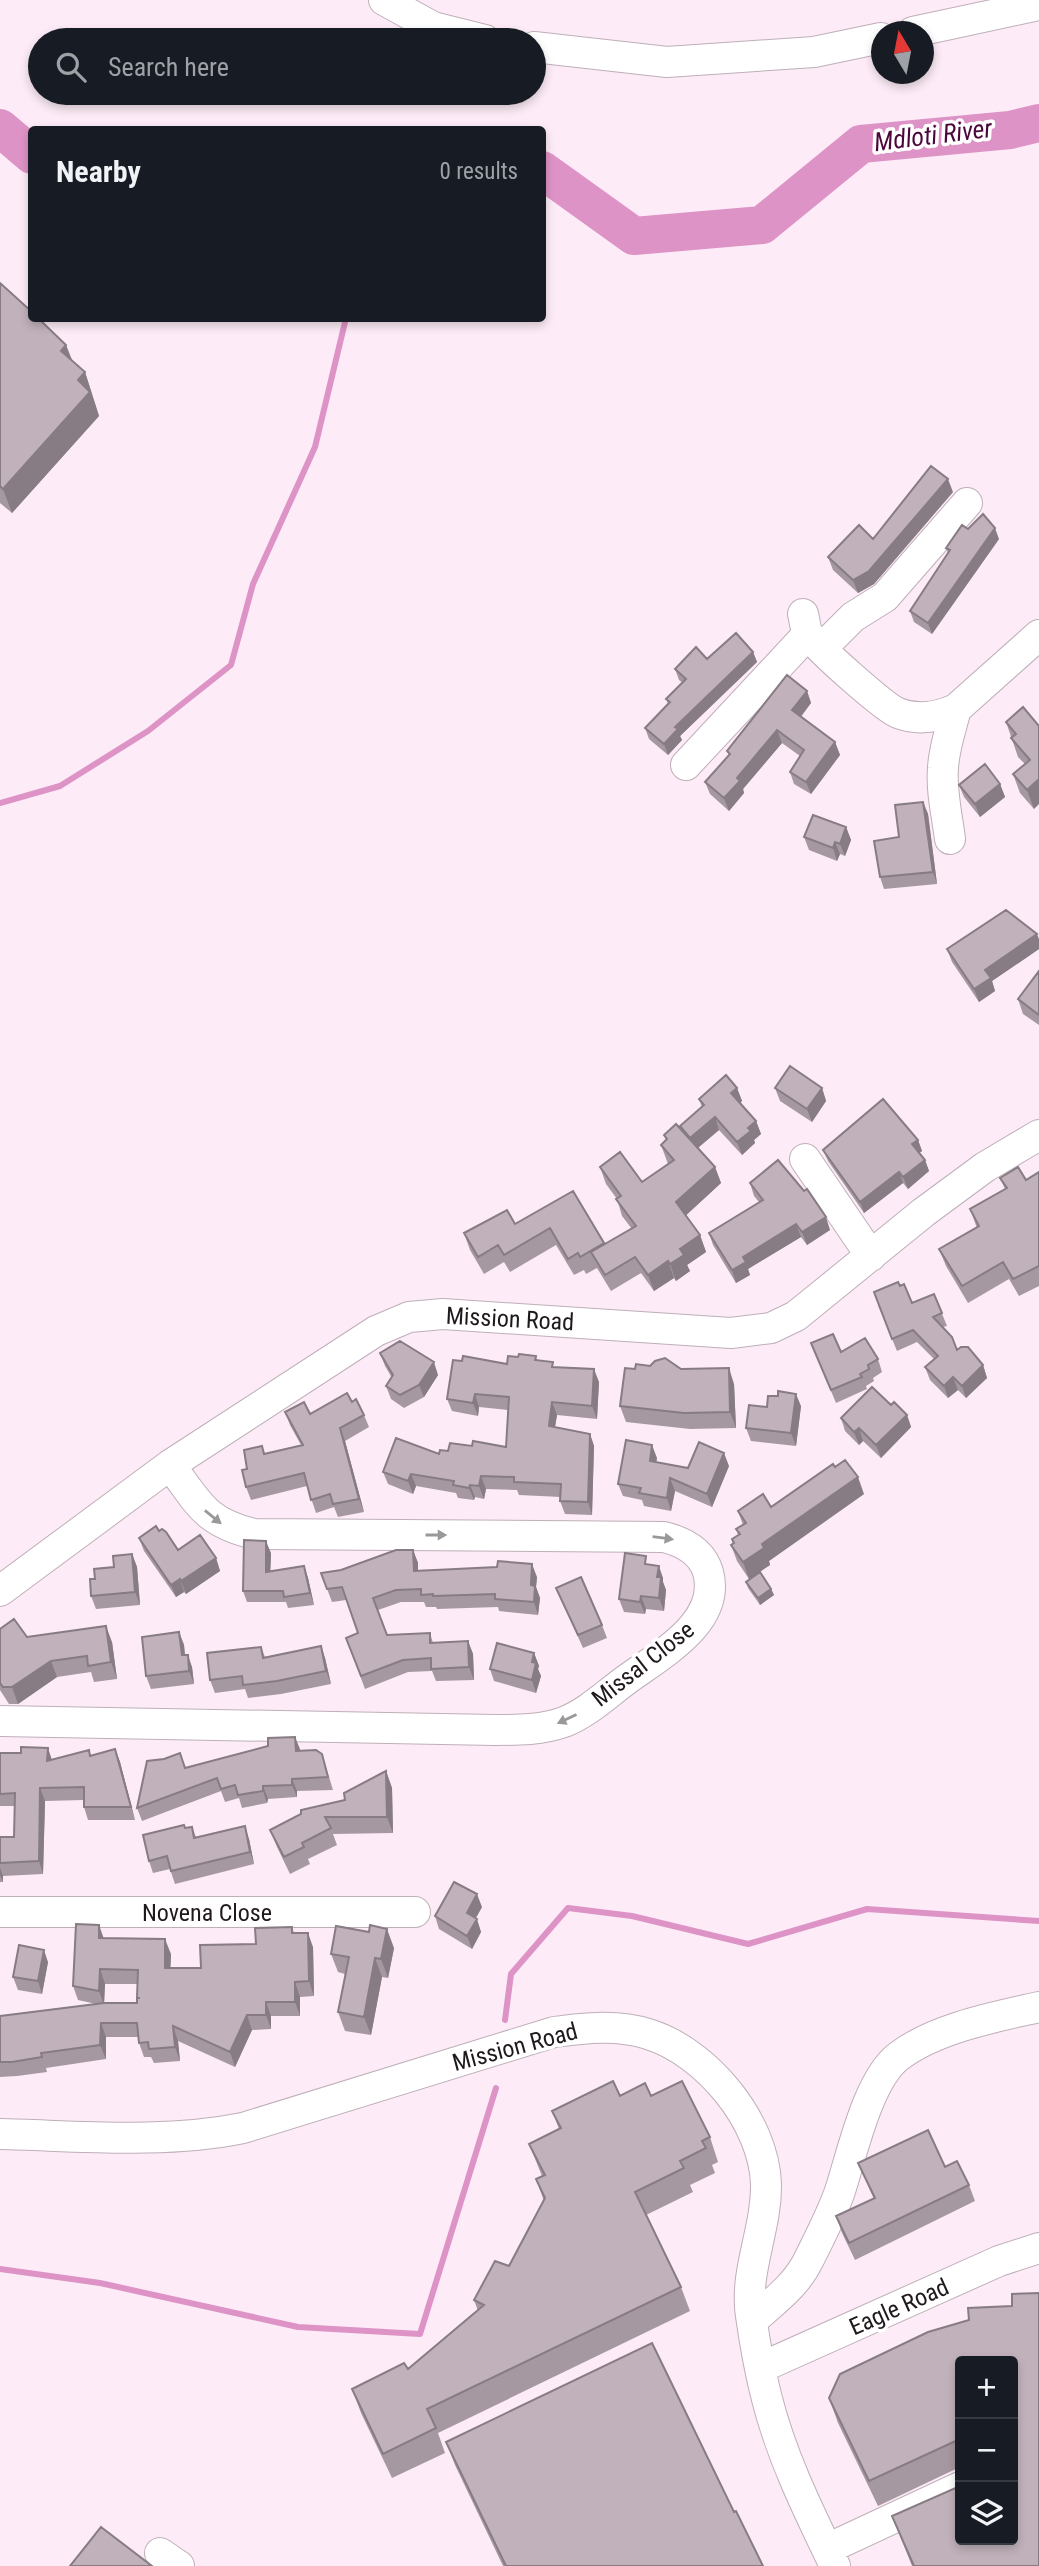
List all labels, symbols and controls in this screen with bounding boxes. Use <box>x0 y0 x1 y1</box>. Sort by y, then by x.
north arrow <box>871 21 934 84</box>
search box <box>28 28 546 105</box>
icon: search <box>52 48 90 86</box>
text: Search here <box>108 52 229 82</box>
water label: Mdloti River <box>872 113 995 157</box>
text: Nearby <box>56 154 141 189</box>
text: 0 results <box>440 158 518 185</box>
street label: Mission Road <box>445 1302 575 1336</box>
one-way arrow <box>204 1509 222 1525</box>
one-way arrow <box>425 1529 447 1541</box>
one-way arrow <box>653 1533 675 1544</box>
street label: Missal Close <box>587 1616 699 1712</box>
one-way arrow <box>557 1713 577 1725</box>
street label: Novena Close <box>142 1899 272 1927</box>
street label: Mission Road <box>449 2017 581 2077</box>
street label: Eagle Road <box>845 2273 953 2341</box>
map controls <box>955 2356 1018 2545</box>
button: + <box>955 2356 1018 2419</box>
button: − <box>955 2419 1018 2482</box>
button: layers <box>955 2482 1018 2545</box>

